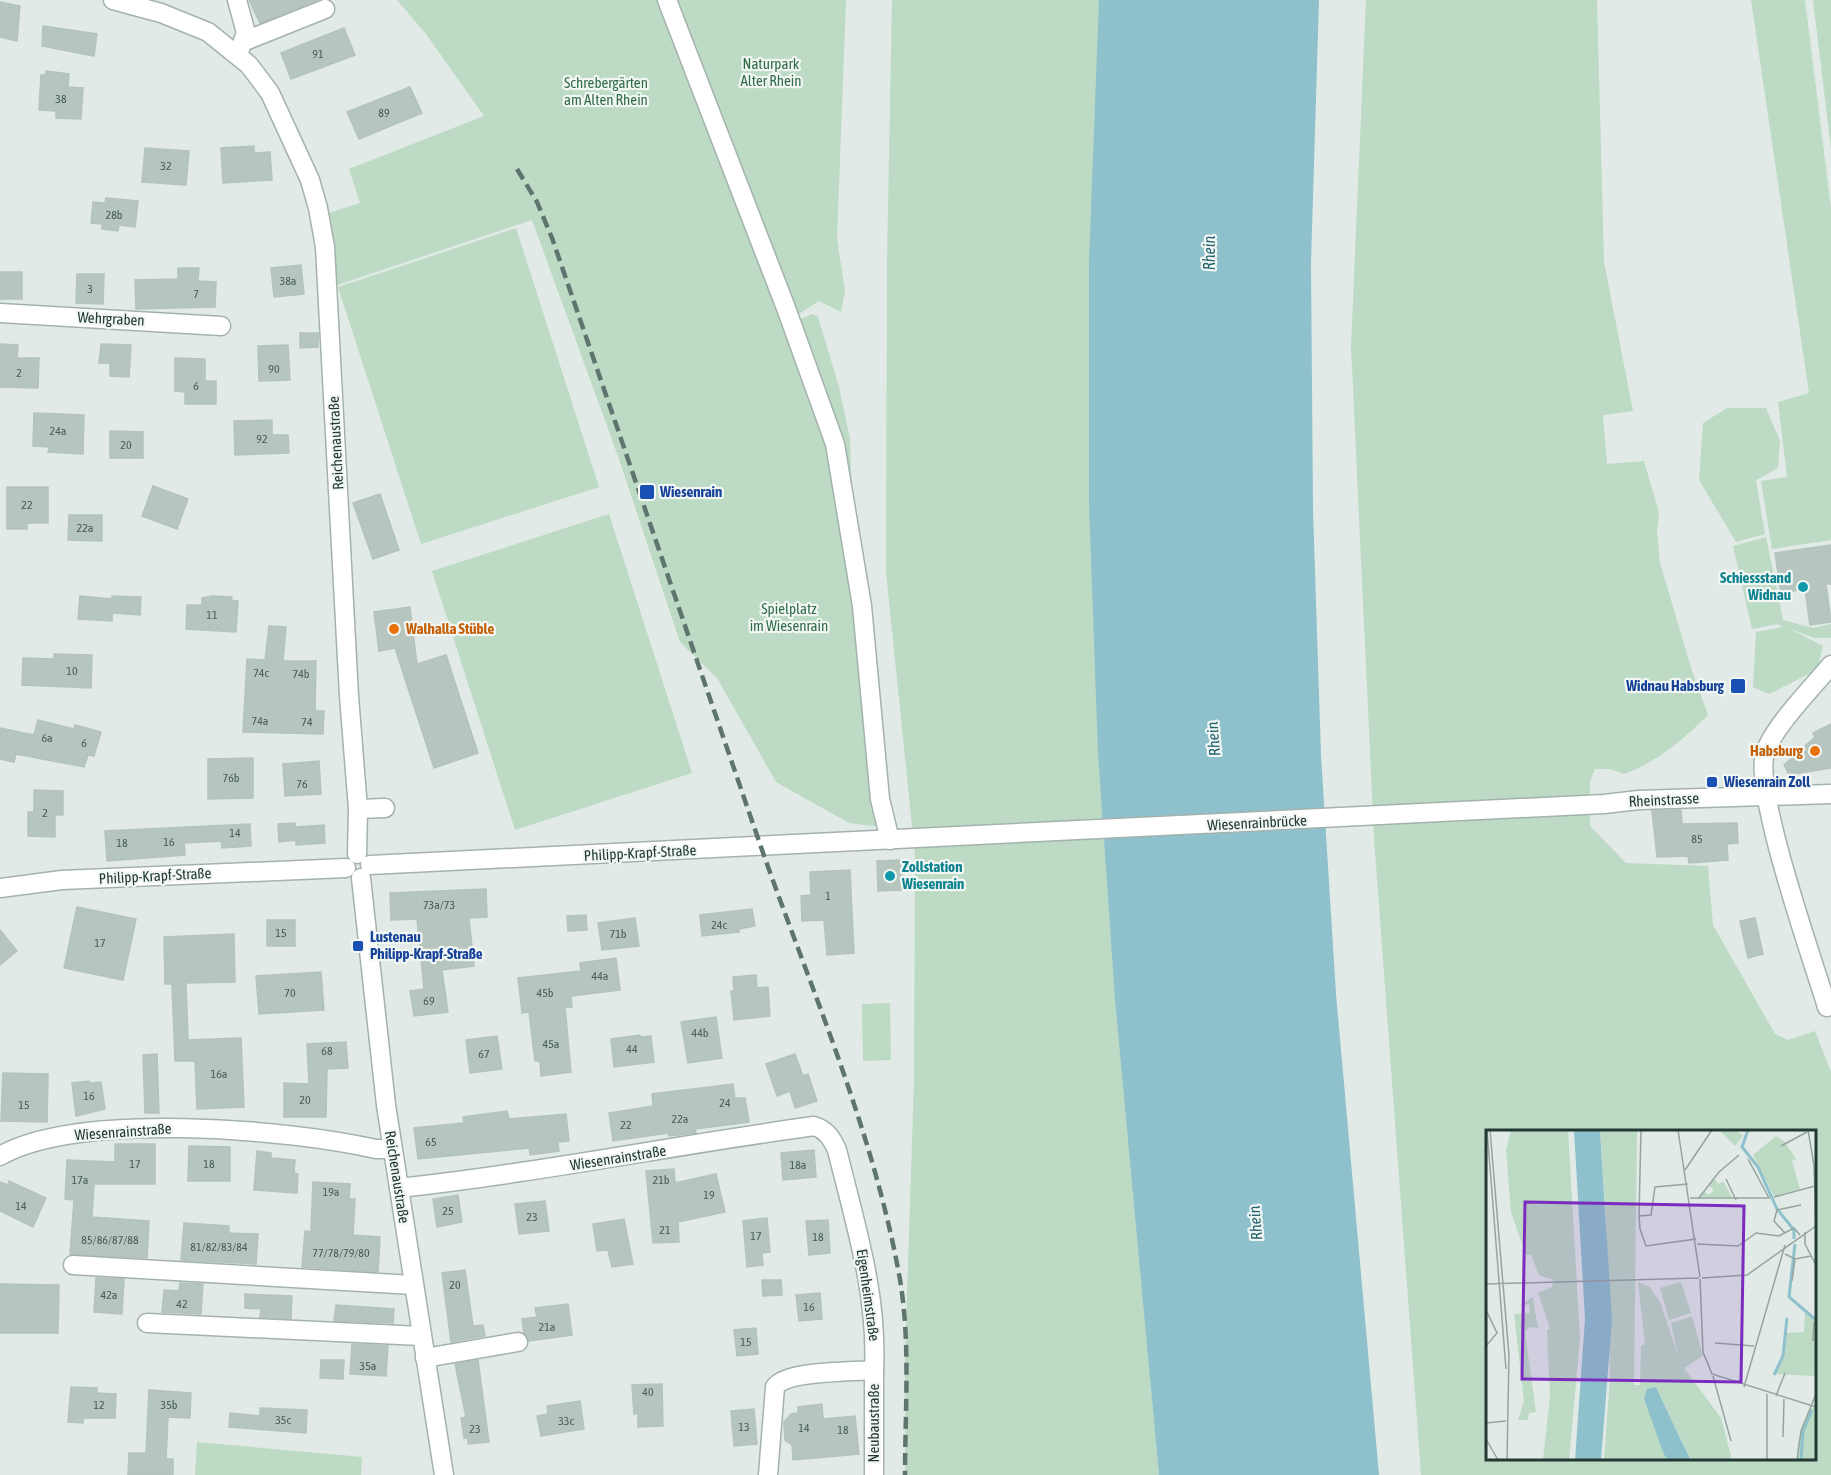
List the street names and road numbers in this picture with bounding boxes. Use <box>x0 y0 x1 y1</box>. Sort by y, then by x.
street label: Wehrgraben <box>77 308 145 329</box>
street label: Reichenaustraße <box>325 396 346 490</box>
street label: Rheinstrasse <box>1628 789 1700 810</box>
street label: Wiesenrainbrücke <box>1207 811 1307 834</box>
street label: Philipp-Krapf-Straße <box>583 841 697 864</box>
street label: Philipp-Krapf-Straße <box>98 864 212 887</box>
street label: Wiesenrainstraße <box>74 1120 172 1143</box>
street label: Reichenaustraße <box>382 1129 413 1225</box>
street label: Wiesenrainstraße <box>569 1142 667 1173</box>
street label: Eigenheimstraße <box>854 1248 883 1342</box>
street label: Neubaustraße <box>865 1383 882 1462</box>

